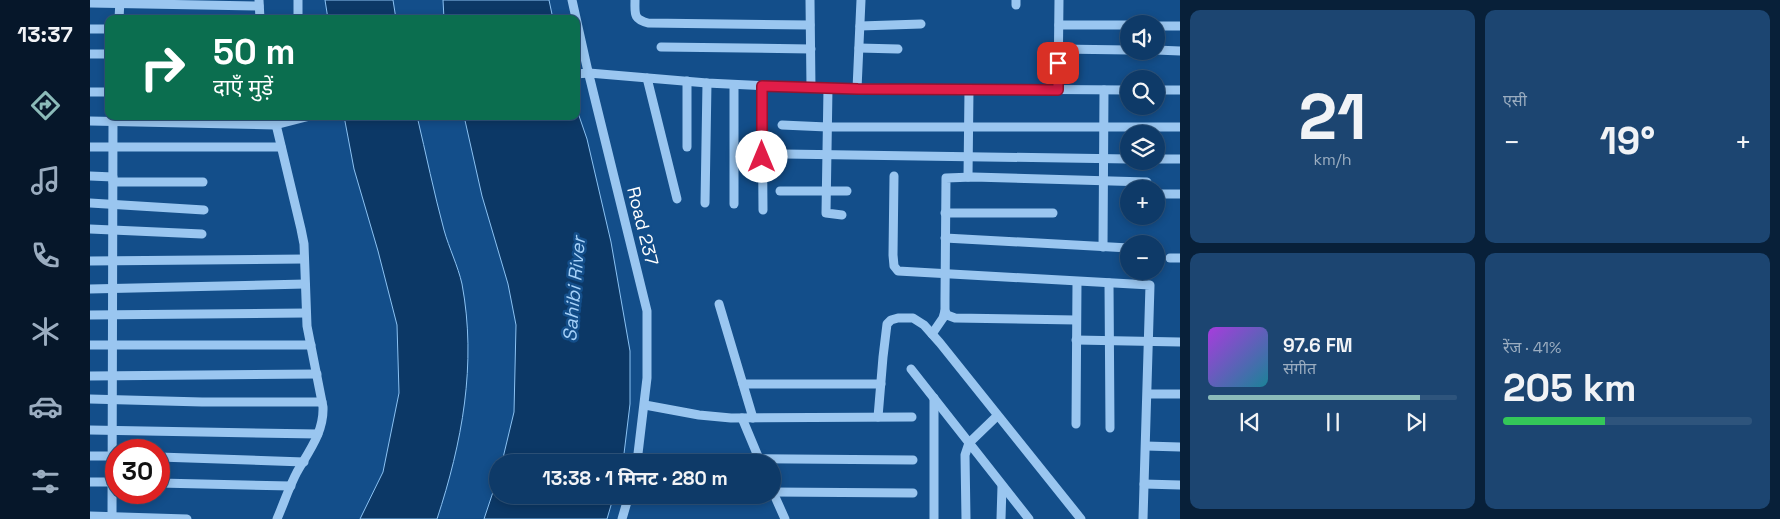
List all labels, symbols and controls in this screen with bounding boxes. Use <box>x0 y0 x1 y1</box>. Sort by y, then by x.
map controls <box>1120 15 1165 280</box>
button: sound <box>1120 15 1165 60</box>
text: 13:37 <box>17 20 73 48</box>
text: 50 m <box>213 30 295 74</box>
icon: right <box>130 35 195 100</box>
pin <box>1037 42 1079 84</box>
icon: arrive <box>1044 49 1072 77</box>
button: search <box>1120 70 1165 115</box>
text: दाएँ मुड़ें <box>213 73 273 101</box>
text: 21 <box>1299 75 1367 158</box>
icon: directions <box>28 88 63 123</box>
text: एसी <box>1503 90 1527 111</box>
text: 19° <box>1600 117 1655 165</box>
text: − <box>1503 124 1520 160</box>
text: + <box>1735 124 1752 160</box>
button: layers <box>1120 125 1165 170</box>
position arrow <box>735 130 787 182</box>
text: km/h <box>1313 149 1352 170</box>
icon: music <box>28 163 63 198</box>
button: + <box>1120 180 1165 225</box>
street label: Road 237 <box>622 184 664 268</box>
water label: Sahibi River <box>557 234 591 343</box>
button: − <box>1120 235 1165 280</box>
icon: phone <box>28 238 63 273</box>
icon: climate <box>28 314 63 349</box>
text: 97.6 FM <box>1283 333 1353 358</box>
text: रेंज · 41% <box>1503 337 1561 358</box>
text: संगीत <box>1283 358 1316 379</box>
text: 205 km <box>1503 364 1637 412</box>
icon: car <box>28 389 63 424</box>
icon: previous <box>1236 408 1264 436</box>
icon: pause <box>1319 408 1347 436</box>
icon: next <box>1402 408 1430 436</box>
speed limit sign: 30 <box>105 439 170 504</box>
icon: filters <box>28 464 63 499</box>
text: 13:38 · 1 मिनट · 280 m <box>542 466 728 491</box>

